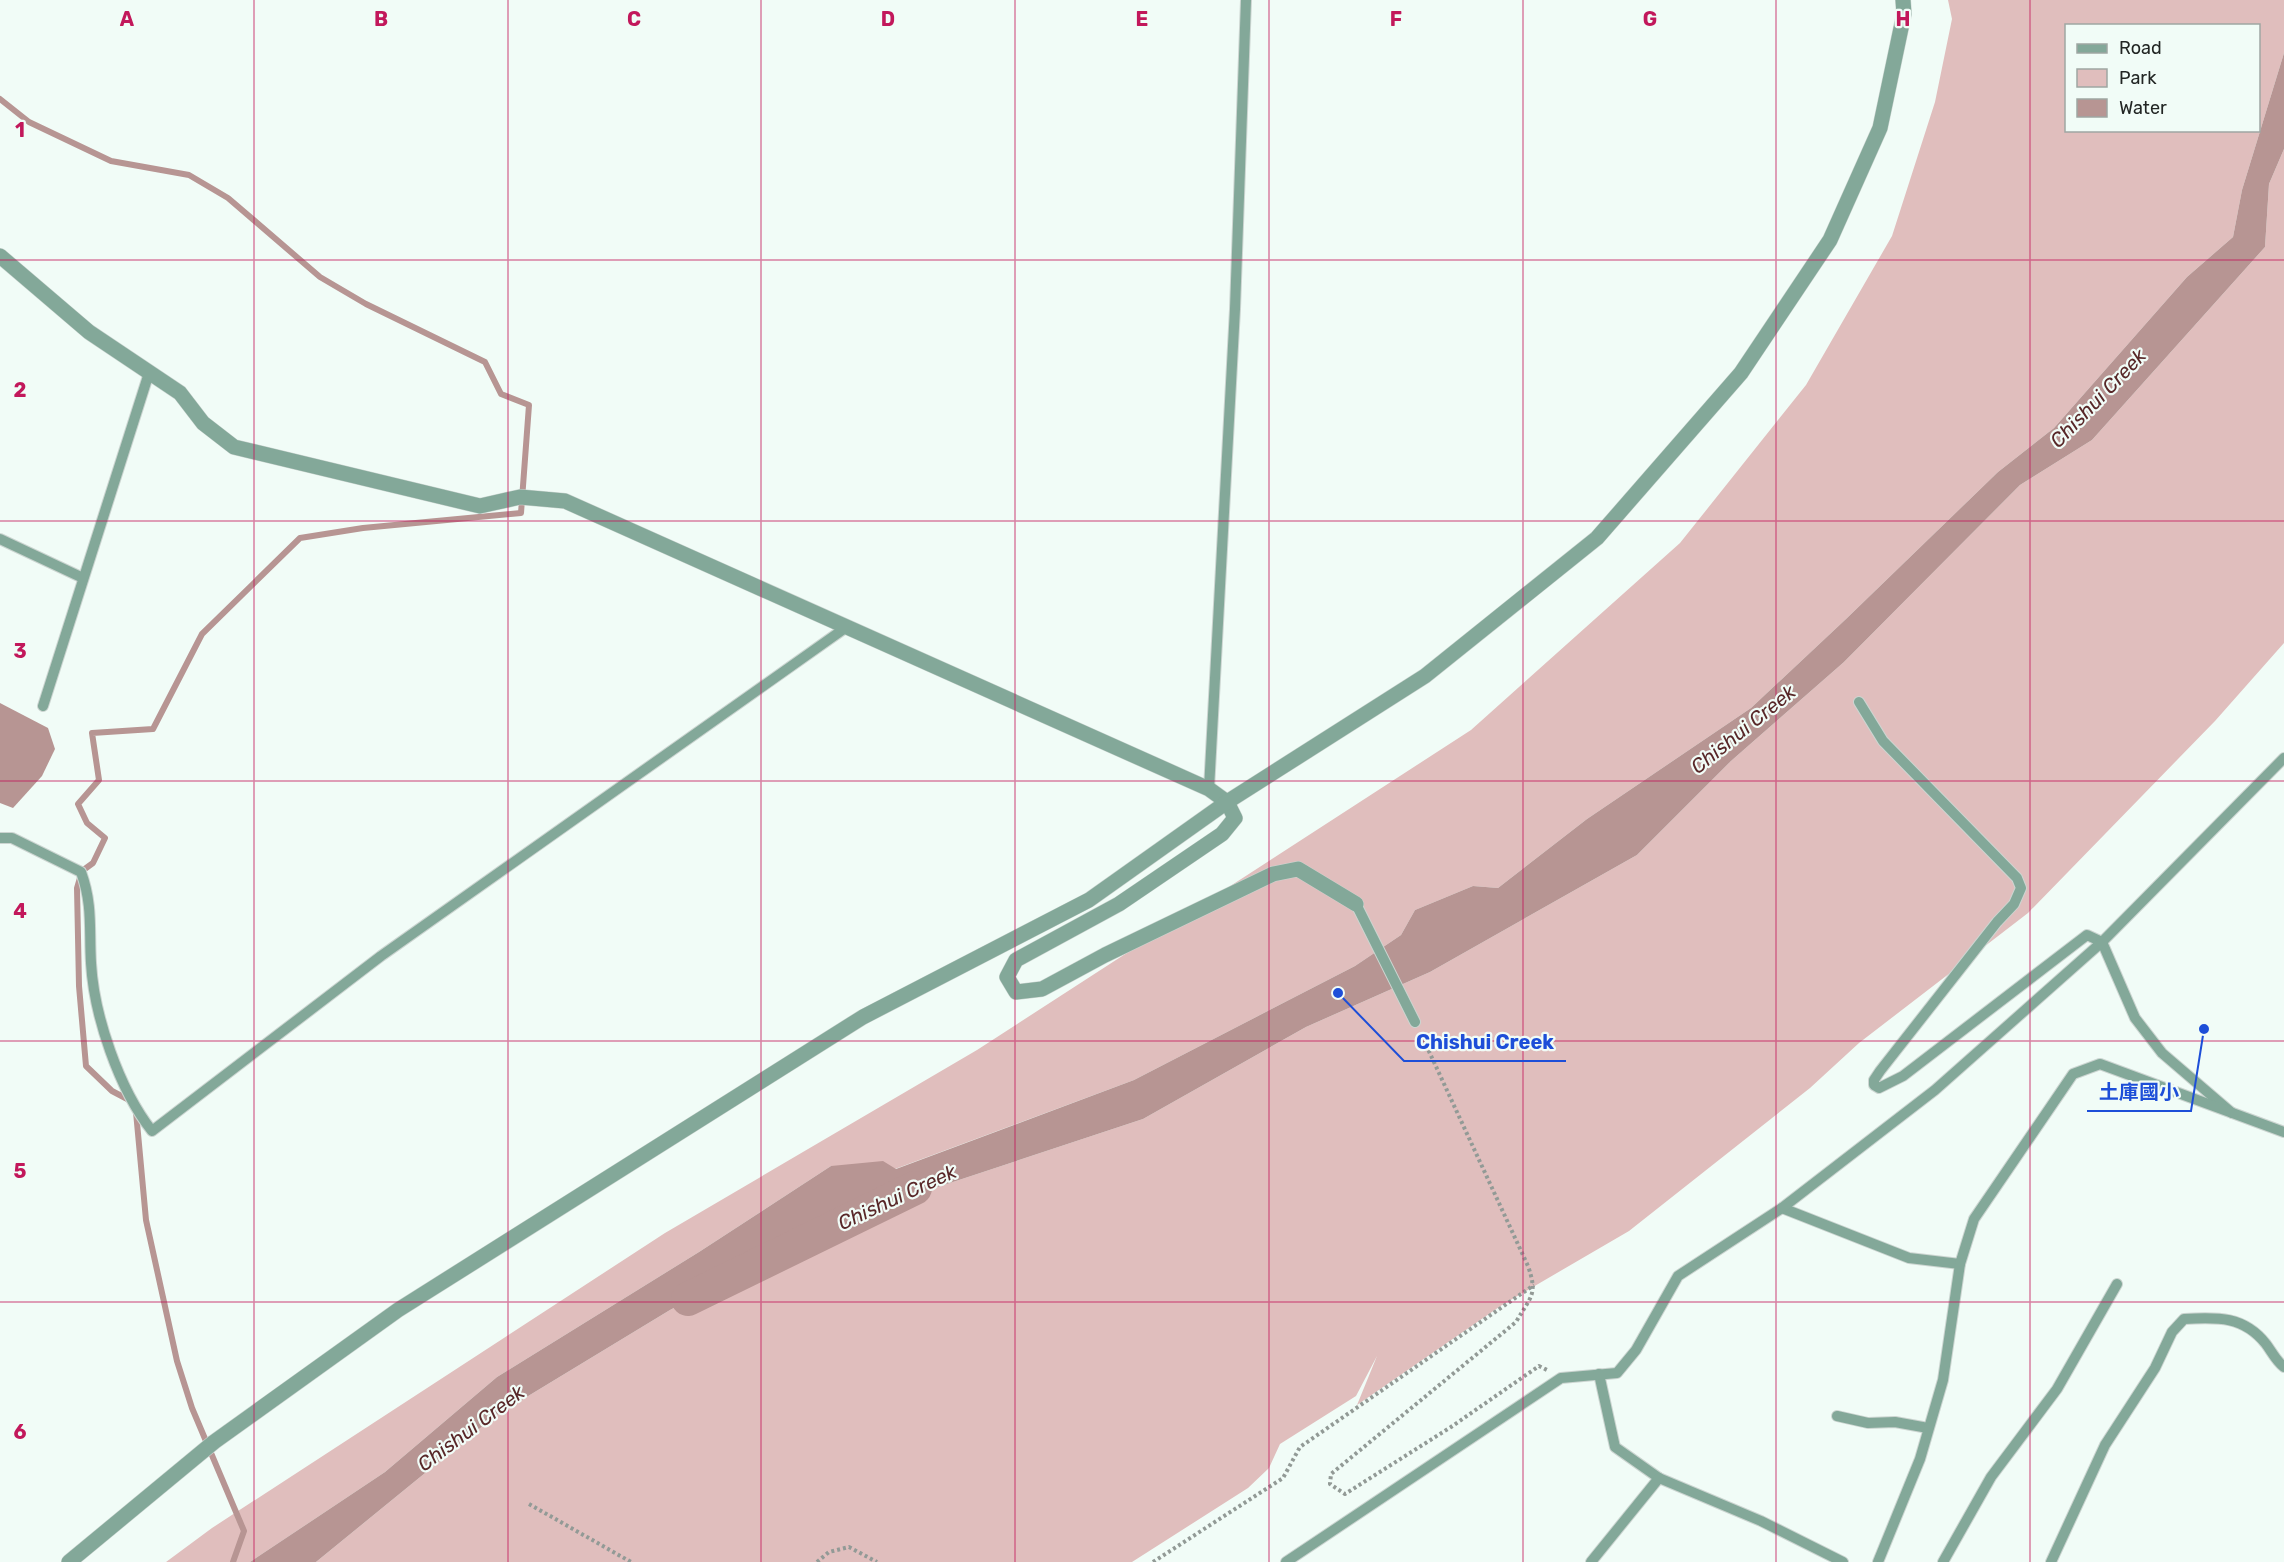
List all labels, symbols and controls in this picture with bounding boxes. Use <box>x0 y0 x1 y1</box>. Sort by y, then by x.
text: A <box>120 7 135 31</box>
text: B <box>374 7 388 31</box>
text: C <box>627 7 641 31</box>
text: D <box>881 7 895 31</box>
text: E <box>1136 7 1148 31</box>
text: F <box>1390 7 1402 31</box>
text: G <box>1643 7 1657 31</box>
text: H <box>1896 7 1910 31</box>
legend <box>2065 24 2260 132</box>
text: Road <box>2119 37 2162 59</box>
text: Park <box>2119 67 2157 89</box>
text: Water <box>2119 97 2167 119</box>
text: 1 <box>15 118 25 142</box>
water label: Chishui Creek <box>2045 343 2152 452</box>
text: 2 <box>14 378 27 402</box>
text: 3 <box>13 639 27 663</box>
water label: Chishui Creek <box>1686 679 1801 779</box>
text: 4 <box>13 899 27 923</box>
callout: Chishui Creek <box>1404 1023 1566 1061</box>
text: Chishui Creek <box>1416 1030 1554 1054</box>
callout: 土庫國小 <box>2087 1073 2191 1111</box>
text: 土庫國小 <box>2099 1080 2179 1104</box>
text: 5 <box>14 1159 27 1183</box>
water label: Chishui Creek <box>834 1159 961 1235</box>
water label: Chishui Creek <box>413 1379 530 1476</box>
text: 6 <box>13 1420 27 1444</box>

